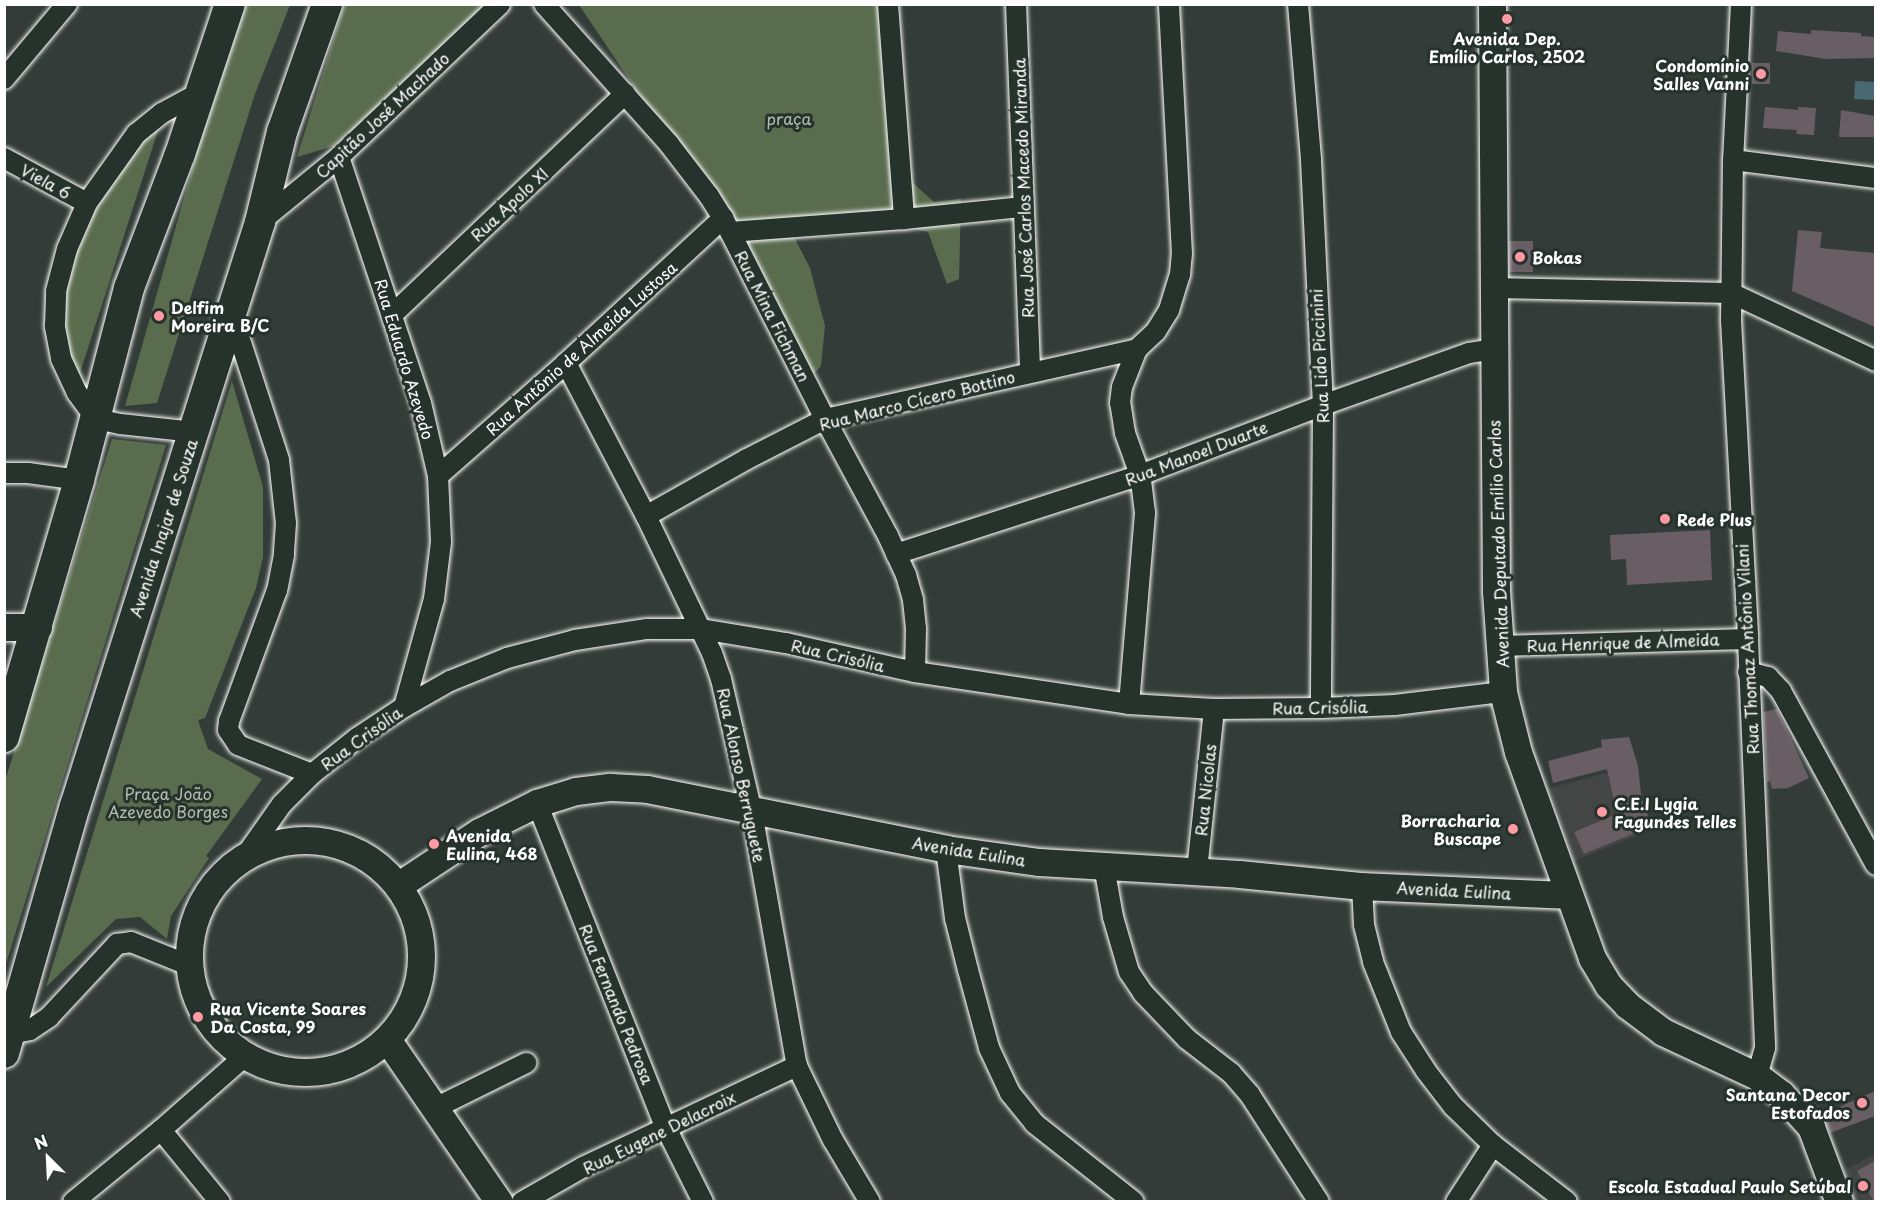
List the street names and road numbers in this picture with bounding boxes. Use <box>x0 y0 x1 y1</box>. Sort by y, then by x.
street label: Capitão José Machado <box>311 48 453 182</box>
street label: Rua José Carlos Macedo Miranda <box>1009 59 1037 317</box>
street label: Viela 6 <box>18 159 74 203</box>
street label: Rua Apolo XI <box>466 163 552 245</box>
street label: Rua Mina Fichman <box>731 247 815 385</box>
street label: Rua Antônio de Almeida Lustosa <box>481 257 681 439</box>
street label: Rua Eduardo Azevedo <box>371 276 439 442</box>
street label: Rua Lido Piccinini <box>1306 288 1332 424</box>
street label: Rua Marco Cícero Bottino <box>817 366 1017 434</box>
street label: Rua Manoel Duarte <box>1121 417 1271 489</box>
street label: Avenida Deputado Emílio Carlos <box>1484 419 1512 669</box>
street label: Avenida Inajar de Souza <box>125 436 201 620</box>
street label: Rua Thomaz Antônio Vilani <box>1732 543 1762 755</box>
street label: Rua Henrique de Almeida <box>1524 629 1722 655</box>
street label: Rua Crisólia <box>789 635 887 675</box>
street label: Rua Alonso Berruguete <box>714 686 770 864</box>
street label: Rua Crisólia <box>1272 697 1368 717</box>
street label: Rua Crisólia <box>317 702 405 774</box>
street label: Rua Nicolas <box>1191 743 1219 837</box>
street label: Avenida Eulina <box>911 833 1027 869</box>
street label: Avenida Eulina <box>1397 877 1511 903</box>
street label: Rua Fernando Pedrosa <box>576 920 658 1088</box>
street label: Rua Eugene Delacroix <box>579 1087 739 1177</box>

